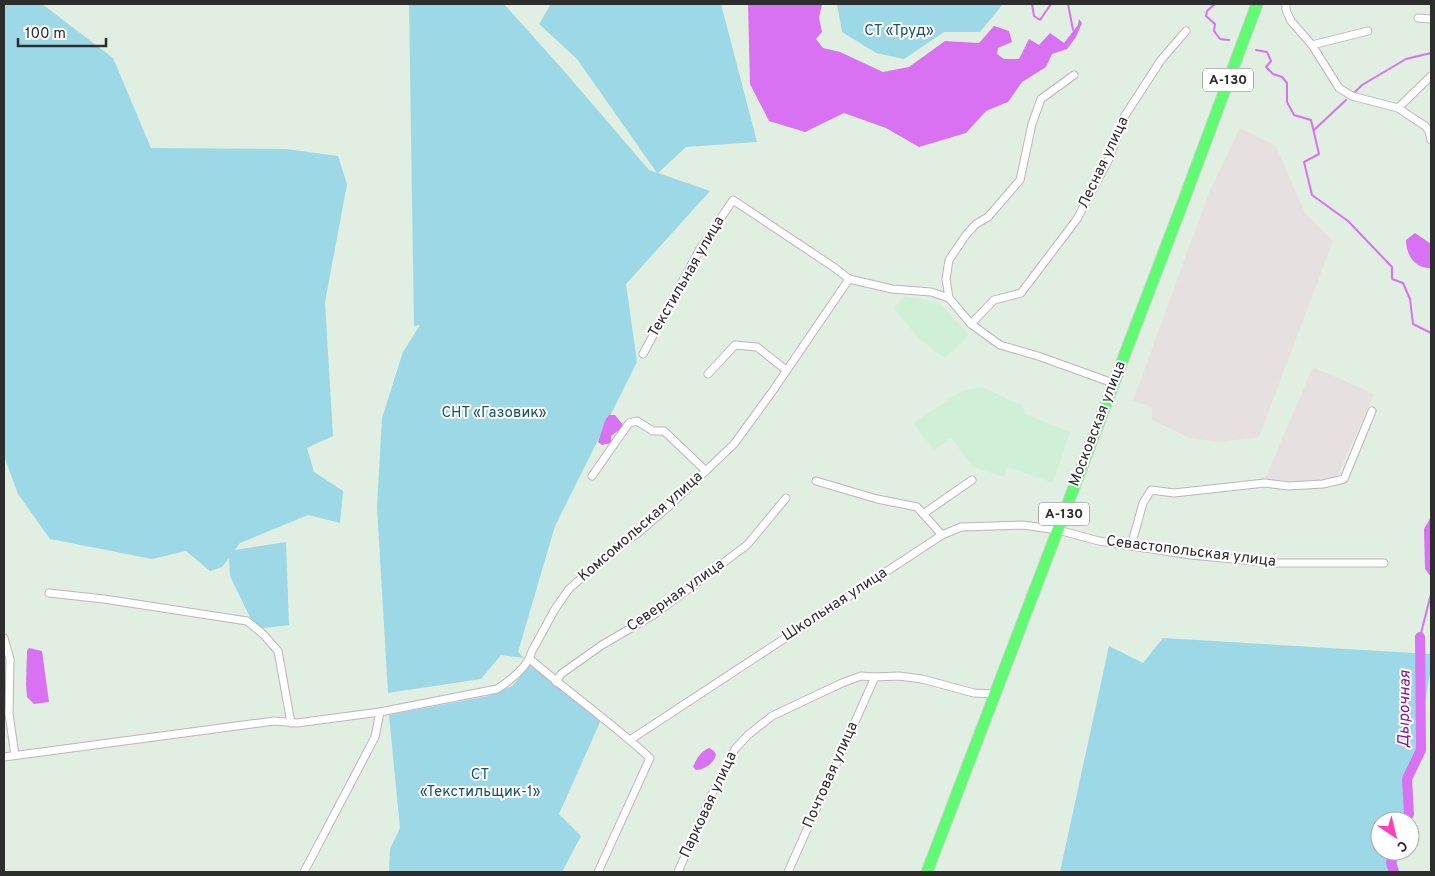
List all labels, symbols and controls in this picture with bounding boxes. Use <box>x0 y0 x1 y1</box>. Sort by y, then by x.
scale bar <box>18 15 105 47</box>
park label: СТ «Труд» <box>864 22 934 41</box>
text: 100 m <box>25 25 66 44</box>
road number: А-130 <box>1203 68 1253 92</box>
street label: Лесная улица <box>1074 114 1134 212</box>
street label: Текстильная улица <box>645 213 729 341</box>
street label: Московская улица <box>1065 359 1131 489</box>
park label: СНТ «Газовик» <box>441 404 547 423</box>
street label: Комсомольская улица <box>575 468 707 586</box>
road number: А-130 <box>1039 502 1089 526</box>
street label: Севастопольская улица <box>1105 532 1277 572</box>
street label: Северная улица <box>623 555 729 637</box>
street label: Школьная улица <box>779 564 891 646</box>
water label: Дырочная <box>1394 670 1416 748</box>
street label: Почтовая улица <box>799 719 863 831</box>
street label: Парковая улица <box>676 749 742 861</box>
park label: СТ «Текстильщик-1» <box>420 766 541 802</box>
north arrow <box>1370 811 1420 861</box>
text: С <box>1393 836 1410 855</box>

